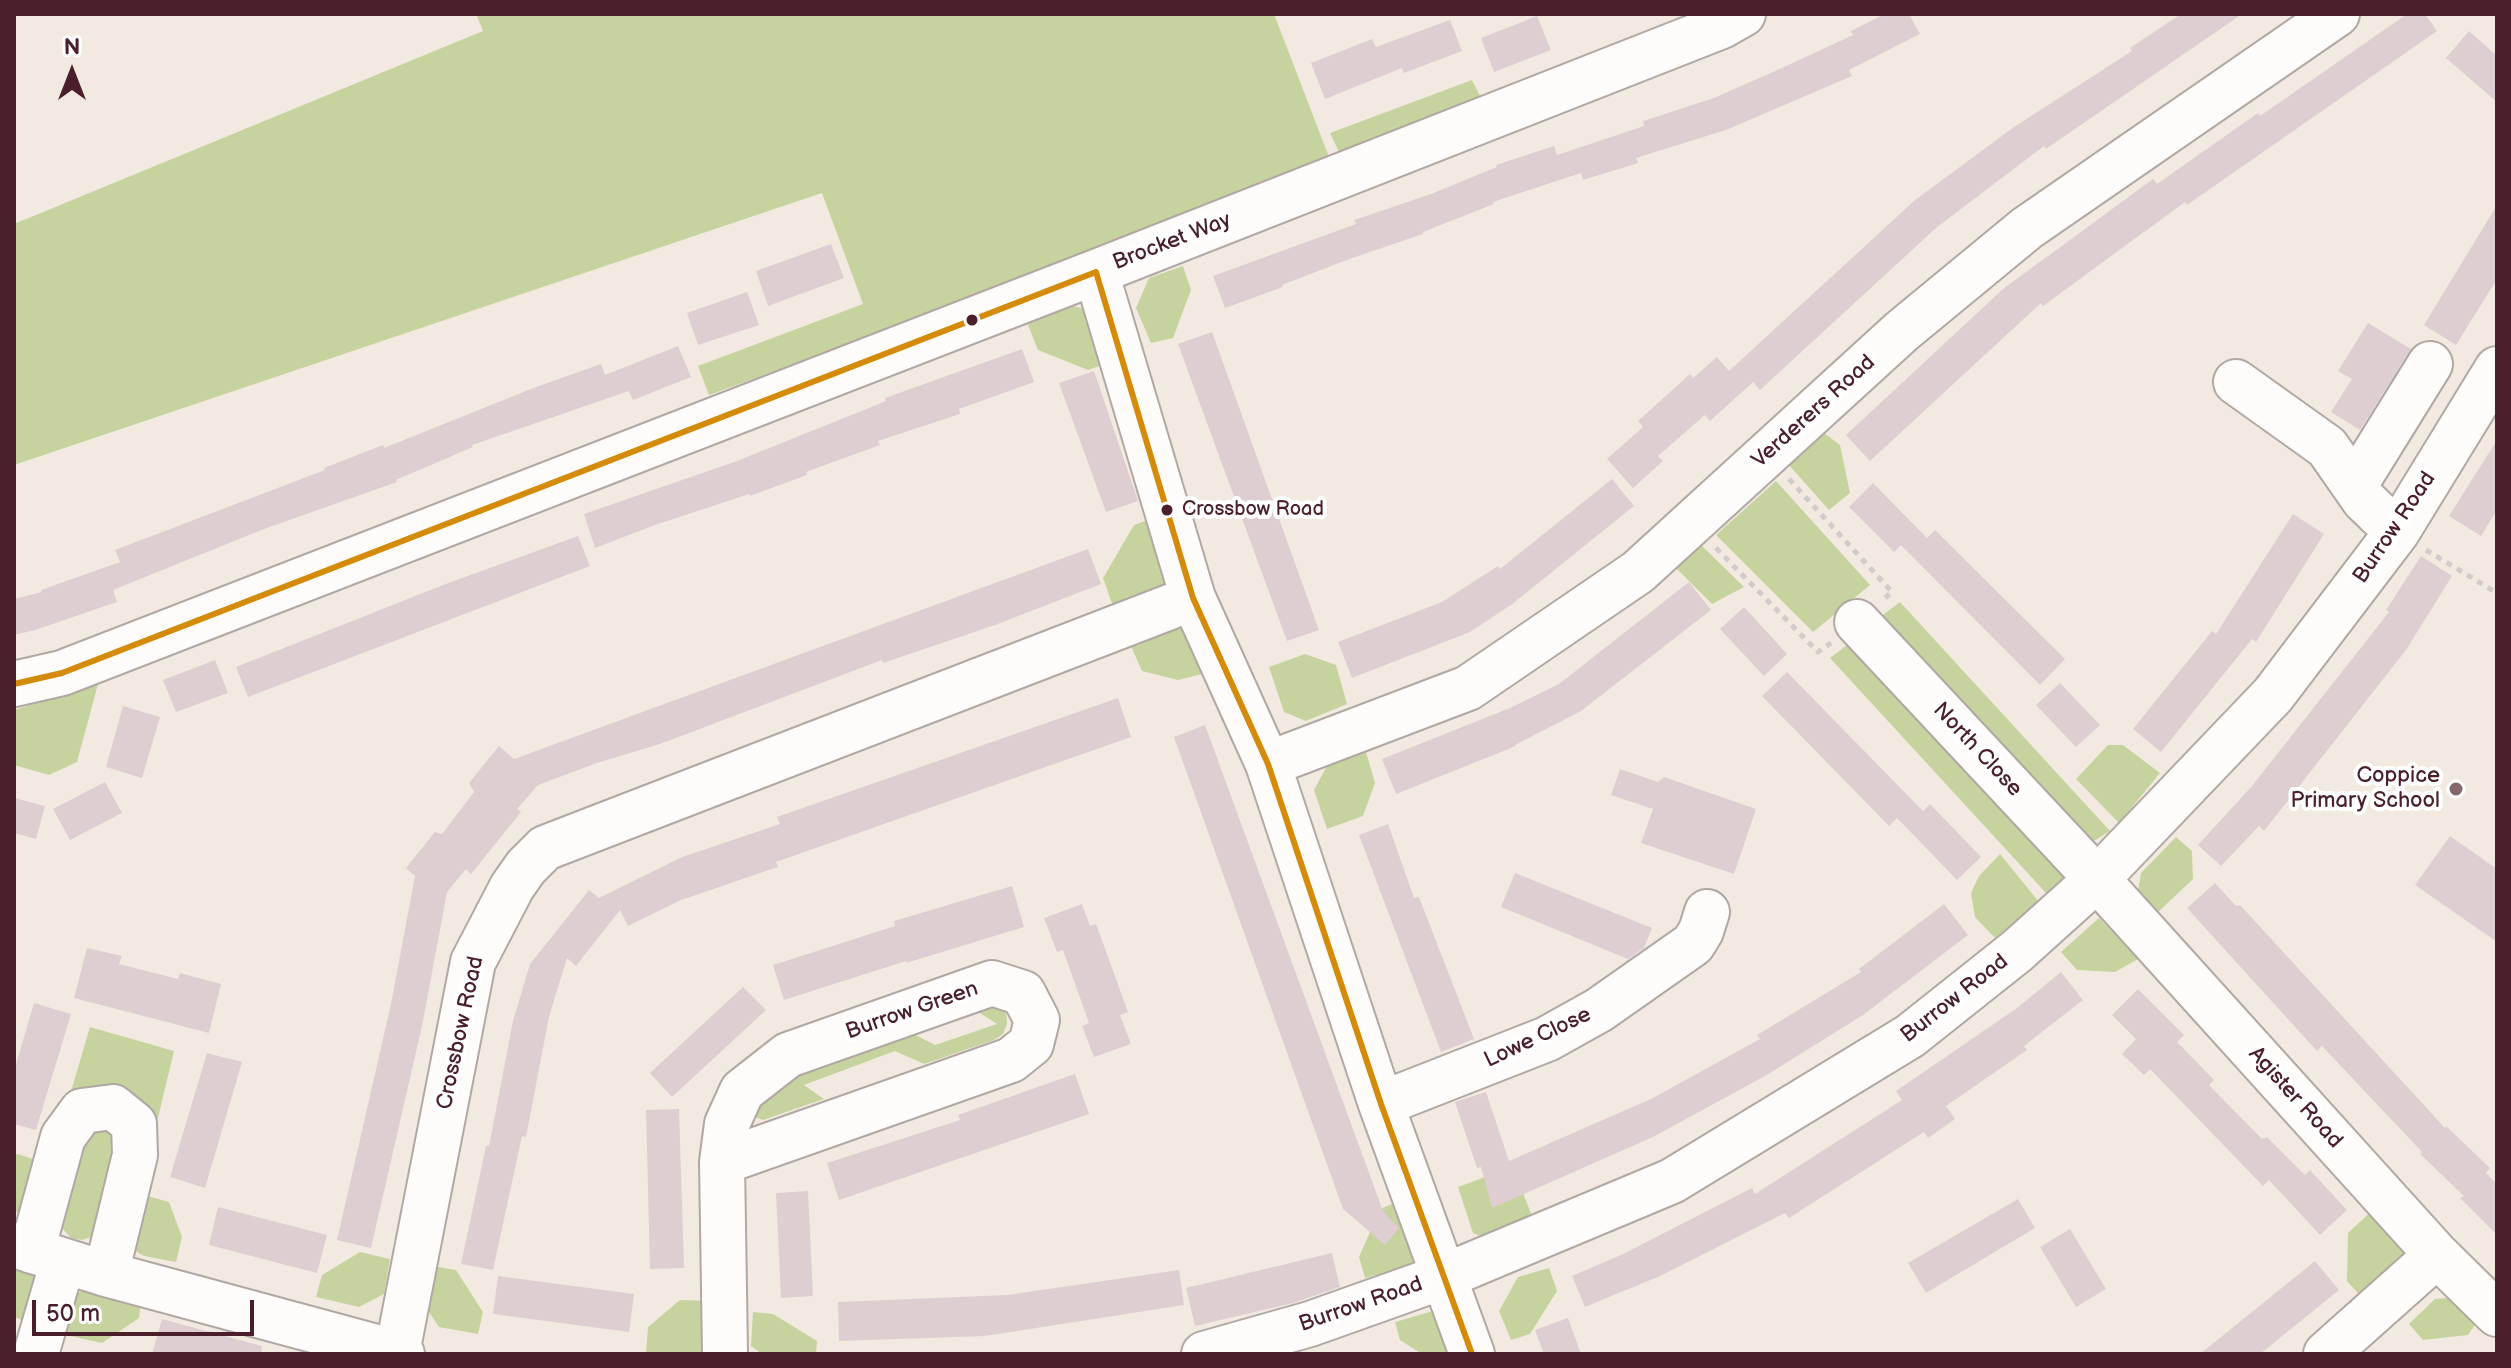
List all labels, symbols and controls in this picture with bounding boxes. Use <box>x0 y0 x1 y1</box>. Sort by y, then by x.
north arrow <box>32 32 112 112</box>
text: N <box>64 34 80 61</box>
street label: Brocket Way <box>1109 207 1235 277</box>
unlabelled marker <box>964 312 980 328</box>
street label: Verderers Road <box>1747 350 1881 474</box>
street label: Burrow Road <box>2348 467 2442 589</box>
place label: Crossbow Road <box>1182 498 1324 522</box>
marker: Crossbow Road <box>1159 502 1175 518</box>
street label: North Close <box>1927 698 2027 802</box>
place label: Coppice Primary School <box>2290 763 2440 814</box>
marker: Coppice Primary School <box>2447 780 2465 798</box>
street label: Burrow Road <box>1896 949 2014 1049</box>
street label: Crossbow Road <box>432 954 490 1112</box>
street label: Burrow Green <box>842 976 982 1046</box>
street label: Lowe Close <box>1480 1002 1596 1074</box>
street label: Agister Road <box>2242 1042 2348 1154</box>
street label: Burrow Road <box>1296 1272 1426 1338</box>
scale bar <box>36 1284 258 1334</box>
text: 50 m <box>46 1299 100 1328</box>

